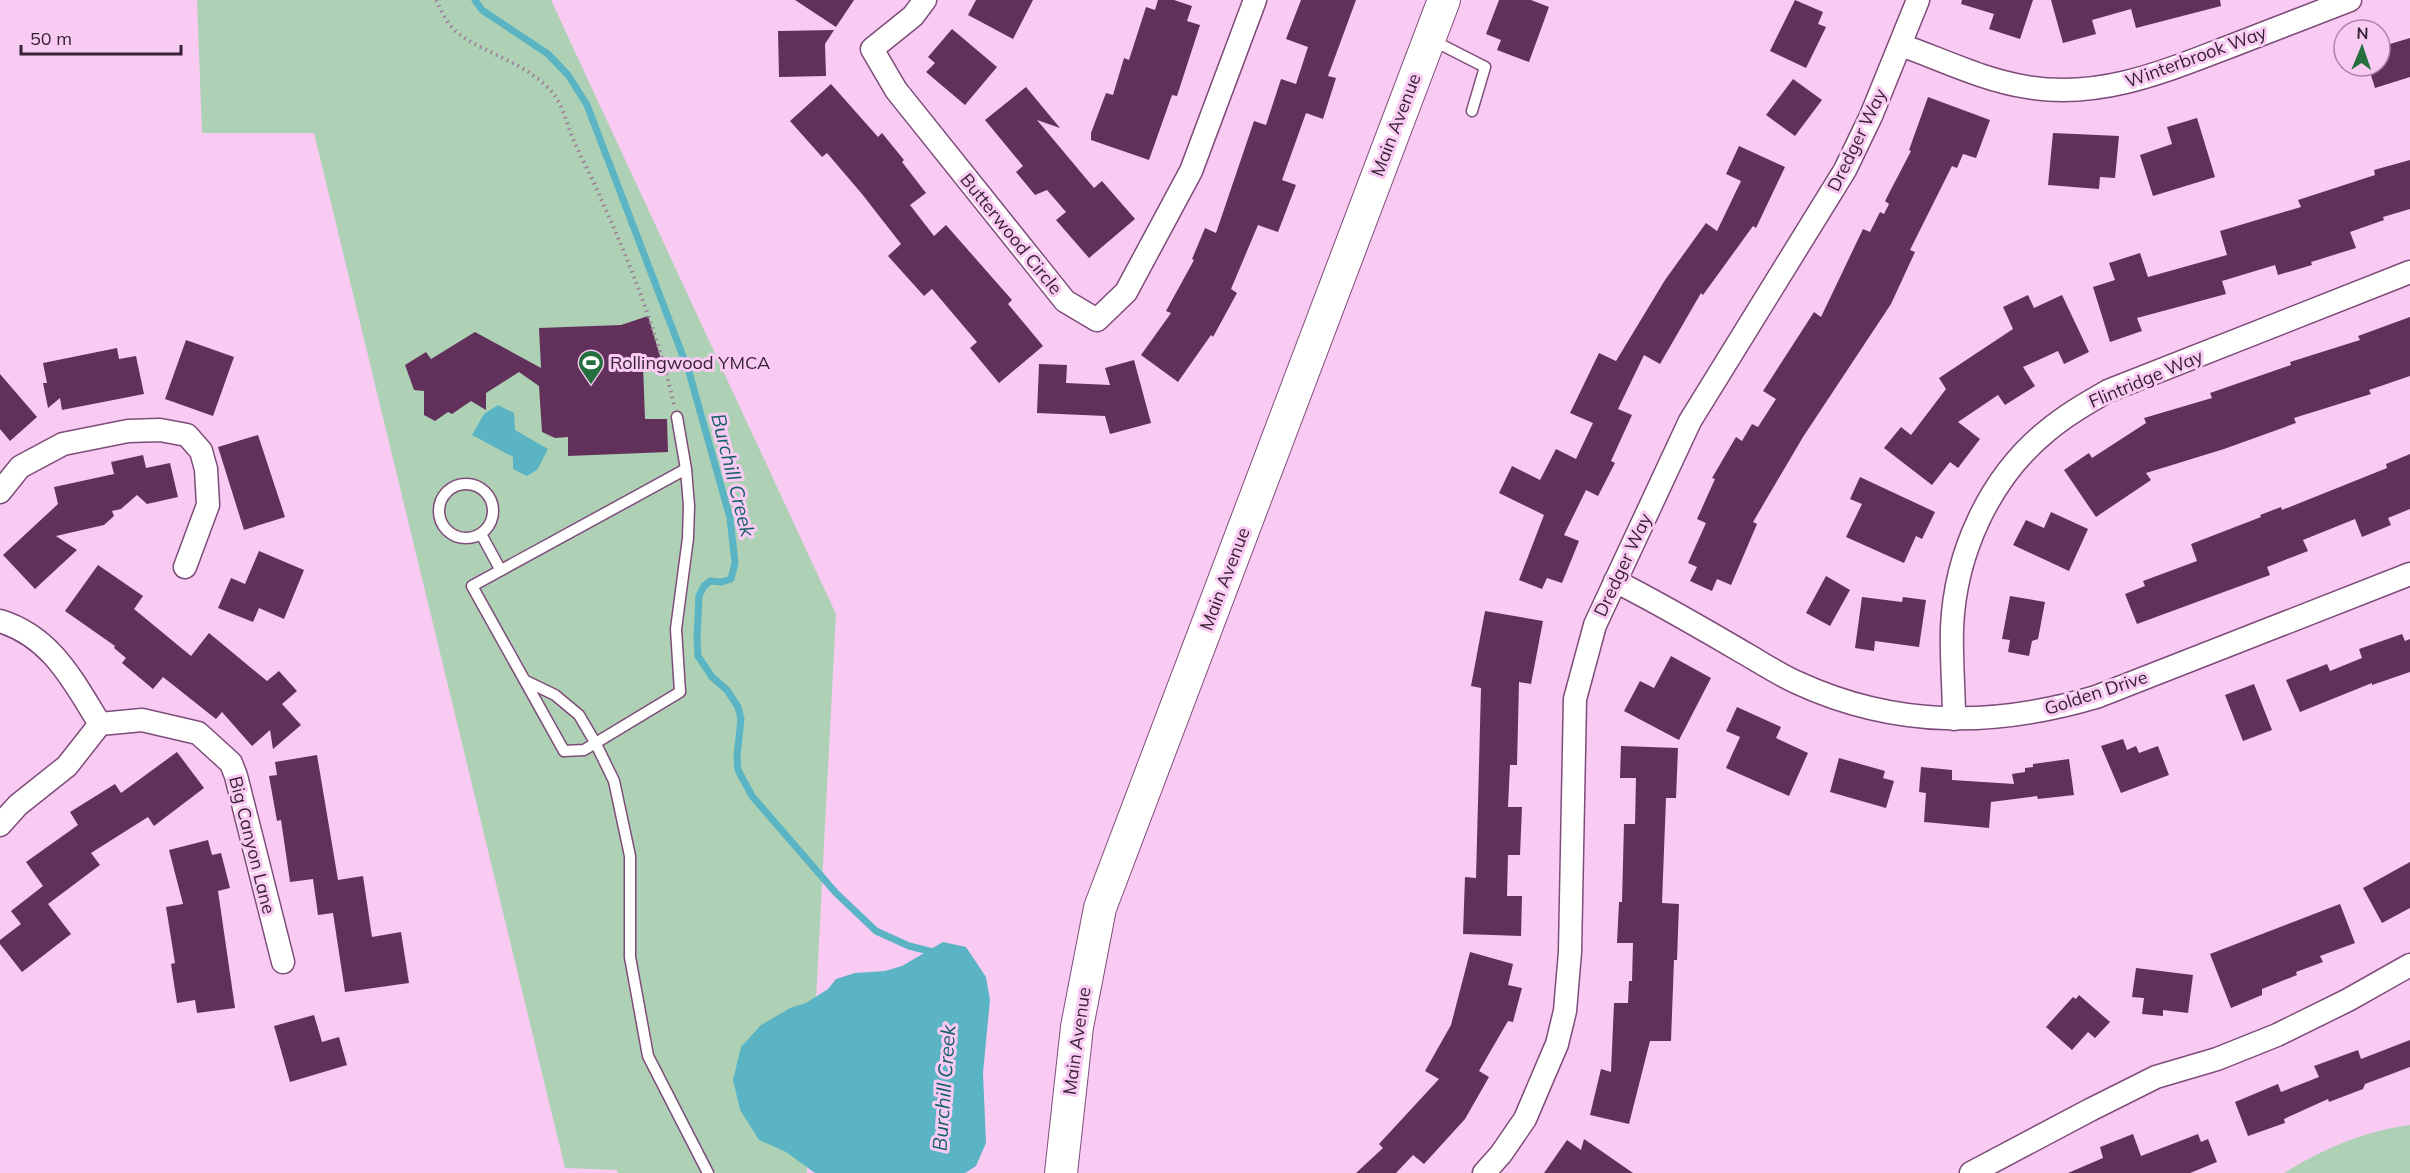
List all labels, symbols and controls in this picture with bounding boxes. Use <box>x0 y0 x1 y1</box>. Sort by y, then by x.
scale bar <box>21 18 182 56</box>
north arrow <box>2332 18 2392 78</box>
street label: Winterbrook Way <box>2122 20 2270 93</box>
text: N <box>2356 23 2369 43</box>
text: 50 m <box>30 27 72 50</box>
street label: Main Avenue <box>1365 70 1426 180</box>
street label: Dredger Way <box>1822 84 1892 195</box>
street label: Butterwood Circle <box>955 168 1067 299</box>
street label: Flintridge Way <box>2085 344 2207 413</box>
sports icon: Rollingwood YMCA <box>576 348 606 386</box>
place label: Rollingwood YMCA <box>610 351 770 374</box>
water label: Burchill Creek <box>706 411 761 540</box>
street label: Dredger Way <box>1589 509 1657 620</box>
street label: Main Avenue <box>1194 524 1255 634</box>
street label: Golden Drive <box>2041 665 2150 720</box>
street label: Big Canyon Lane <box>224 774 281 916</box>
street label: Main Avenue <box>1058 986 1095 1096</box>
water label: Burchill Creek <box>927 1023 960 1152</box>

